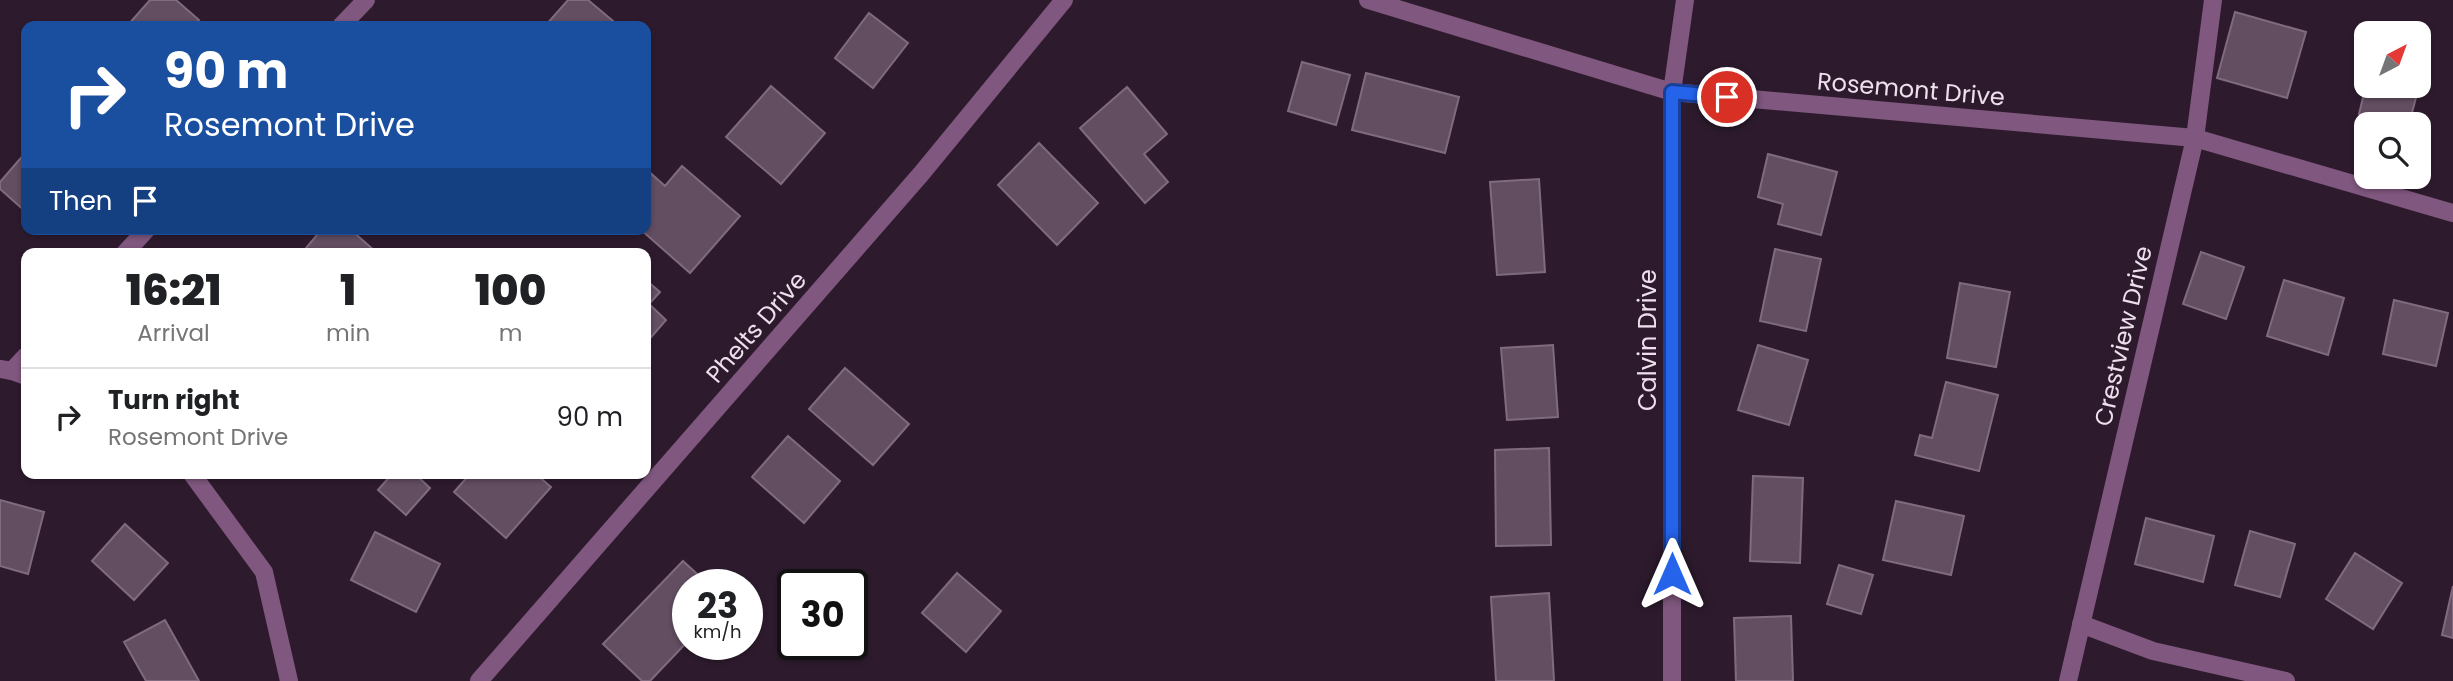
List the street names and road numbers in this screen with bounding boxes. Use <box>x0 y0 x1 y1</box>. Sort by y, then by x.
street label: Rosemont Drive <box>1816 64 2006 114</box>
street label: Crestview Drive <box>2086 243 2160 429</box>
street label: Phelts Drive <box>698 264 814 390</box>
street label: Calvin Drive <box>1631 269 1664 411</box>

